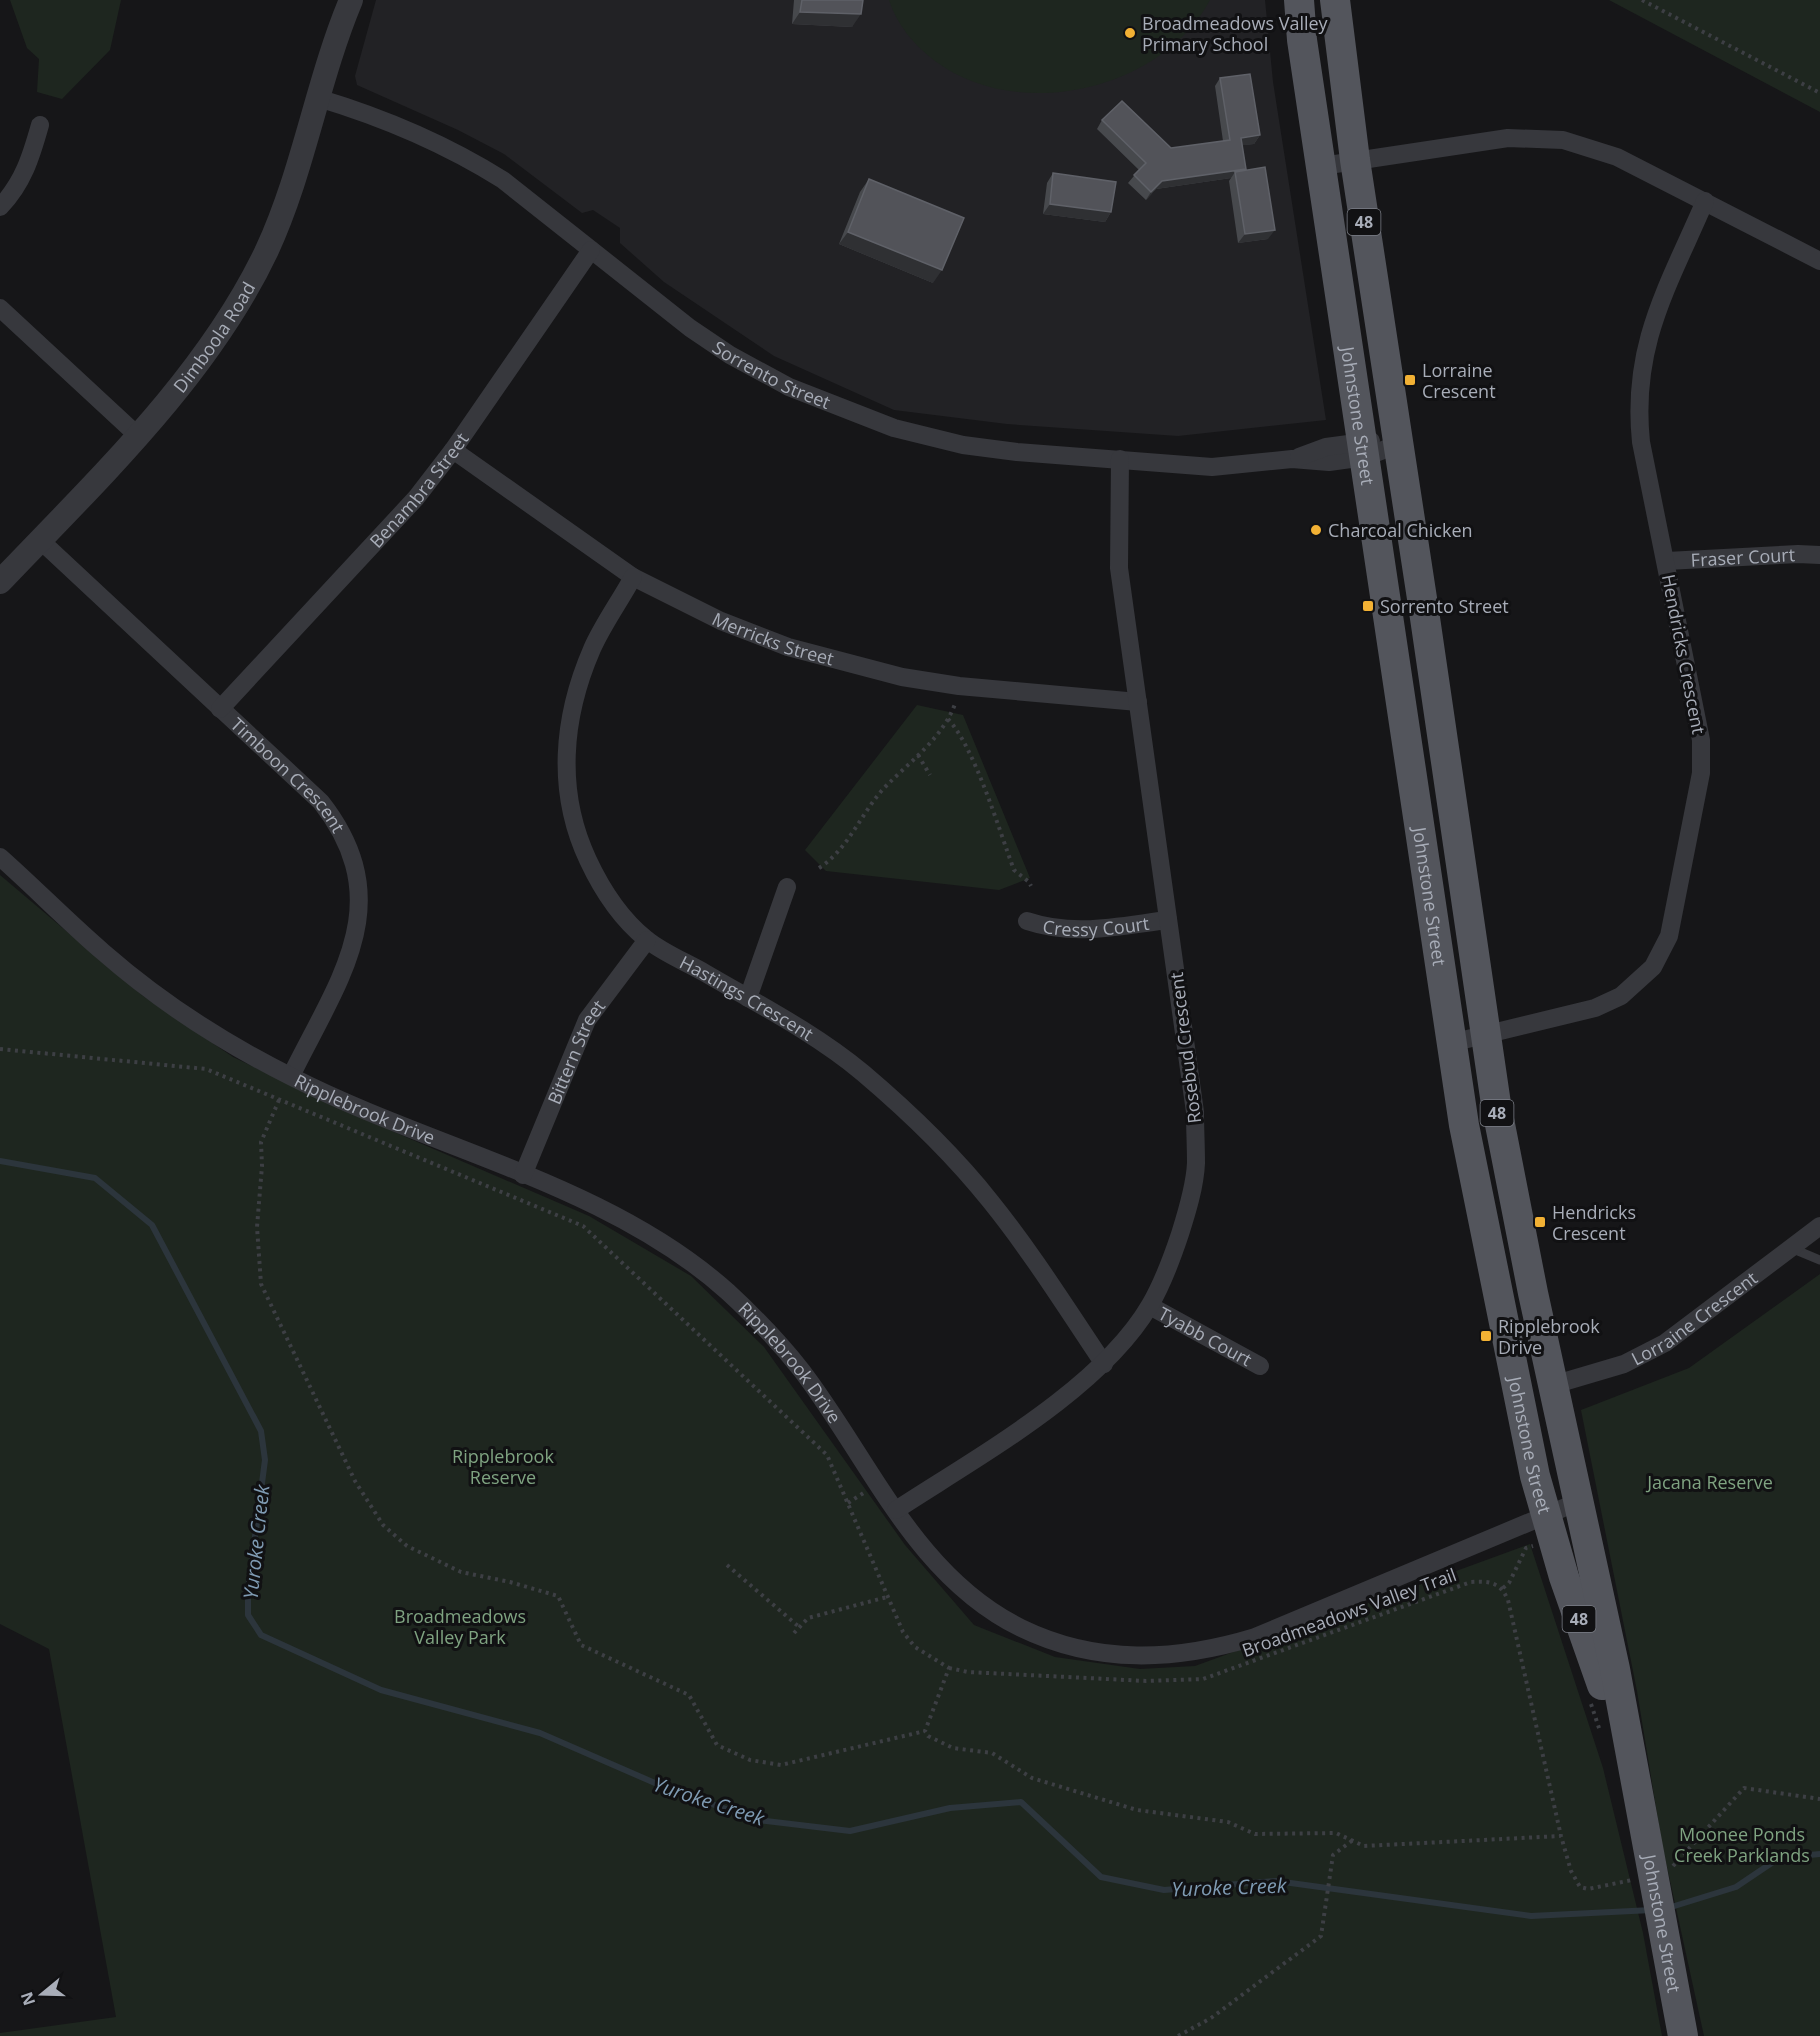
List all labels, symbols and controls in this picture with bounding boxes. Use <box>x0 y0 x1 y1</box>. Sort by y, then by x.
place label: Broadmeadows Valley Primary School <box>1142 11 1329 56</box>
marker: Broadmeadows Valley Primary School <box>1123 26 1137 40</box>
road number: 48 <box>1348 209 1380 235</box>
street label: Dimboola Road <box>168 277 260 397</box>
street label: Sorrento Street <box>708 335 834 414</box>
street label: Johnstone Street <box>1336 343 1380 487</box>
place label: Lorraine Crescent <box>1422 358 1496 403</box>
marker: Lorraine Crescent <box>1403 373 1417 387</box>
street label: Benambra Street <box>364 428 474 553</box>
place label: Charcoal Chicken <box>1328 518 1473 542</box>
marker: Charcoal Chicken <box>1309 523 1323 537</box>
street label: Fraser Court <box>1690 542 1796 572</box>
street label: Hendricks Crescent <box>1657 572 1711 736</box>
place label: Sorrento Street <box>1380 594 1509 618</box>
marker: Sorrento Street <box>1361 599 1375 613</box>
street label: Merricks Street <box>708 607 837 671</box>
street label: Timboon Crescent <box>226 712 351 837</box>
street label: Johnstone Street <box>1407 824 1452 967</box>
street label: Cressy Court <box>1041 911 1151 941</box>
street label: Hastings Crescent <box>676 950 818 1046</box>
street label: Rosebud Crescent <box>1164 971 1206 1125</box>
street label: Bittern Street <box>542 995 610 1108</box>
street label: Ripplebrook Drive <box>291 1068 439 1149</box>
road number: 48 <box>1480 1100 1514 1126</box>
place label: Hendricks Crescent <box>1552 1200 1636 1245</box>
marker: Hendricks Crescent <box>1533 1215 1547 1229</box>
street label: Lorraine Crescent <box>1627 1266 1762 1370</box>
street label: Ripplebrook Drive <box>733 1296 847 1428</box>
street label: Tyabb Court <box>1154 1301 1256 1371</box>
place label: Ripplebrook Drive <box>1498 1314 1600 1359</box>
marker: Ripplebrook Drive <box>1479 1329 1493 1343</box>
street label: Johnstone Street <box>1503 1373 1557 1516</box>
park label: Ripplebrook Reserve <box>452 1444 554 1489</box>
park label: Jacana Reserve <box>1645 1470 1773 1494</box>
water label: Yuroke Creek <box>237 1482 276 1601</box>
street label: Broadmeadows Valley Trail <box>1238 1562 1460 1662</box>
park label: Broadmeadows Valley Park <box>394 1604 526 1649</box>
road number: 48 <box>1562 1606 1596 1632</box>
water label: Yuroke Creek <box>650 1770 769 1832</box>
park label: Moonee Ponds Creek Parklands <box>1674 1822 1810 1867</box>
street label: Johnstone Street <box>1637 1851 1687 1994</box>
water label: Yuroke Creek <box>1171 1871 1288 1903</box>
north arrow <box>12 1964 72 2024</box>
text: N <box>15 1989 40 2009</box>

